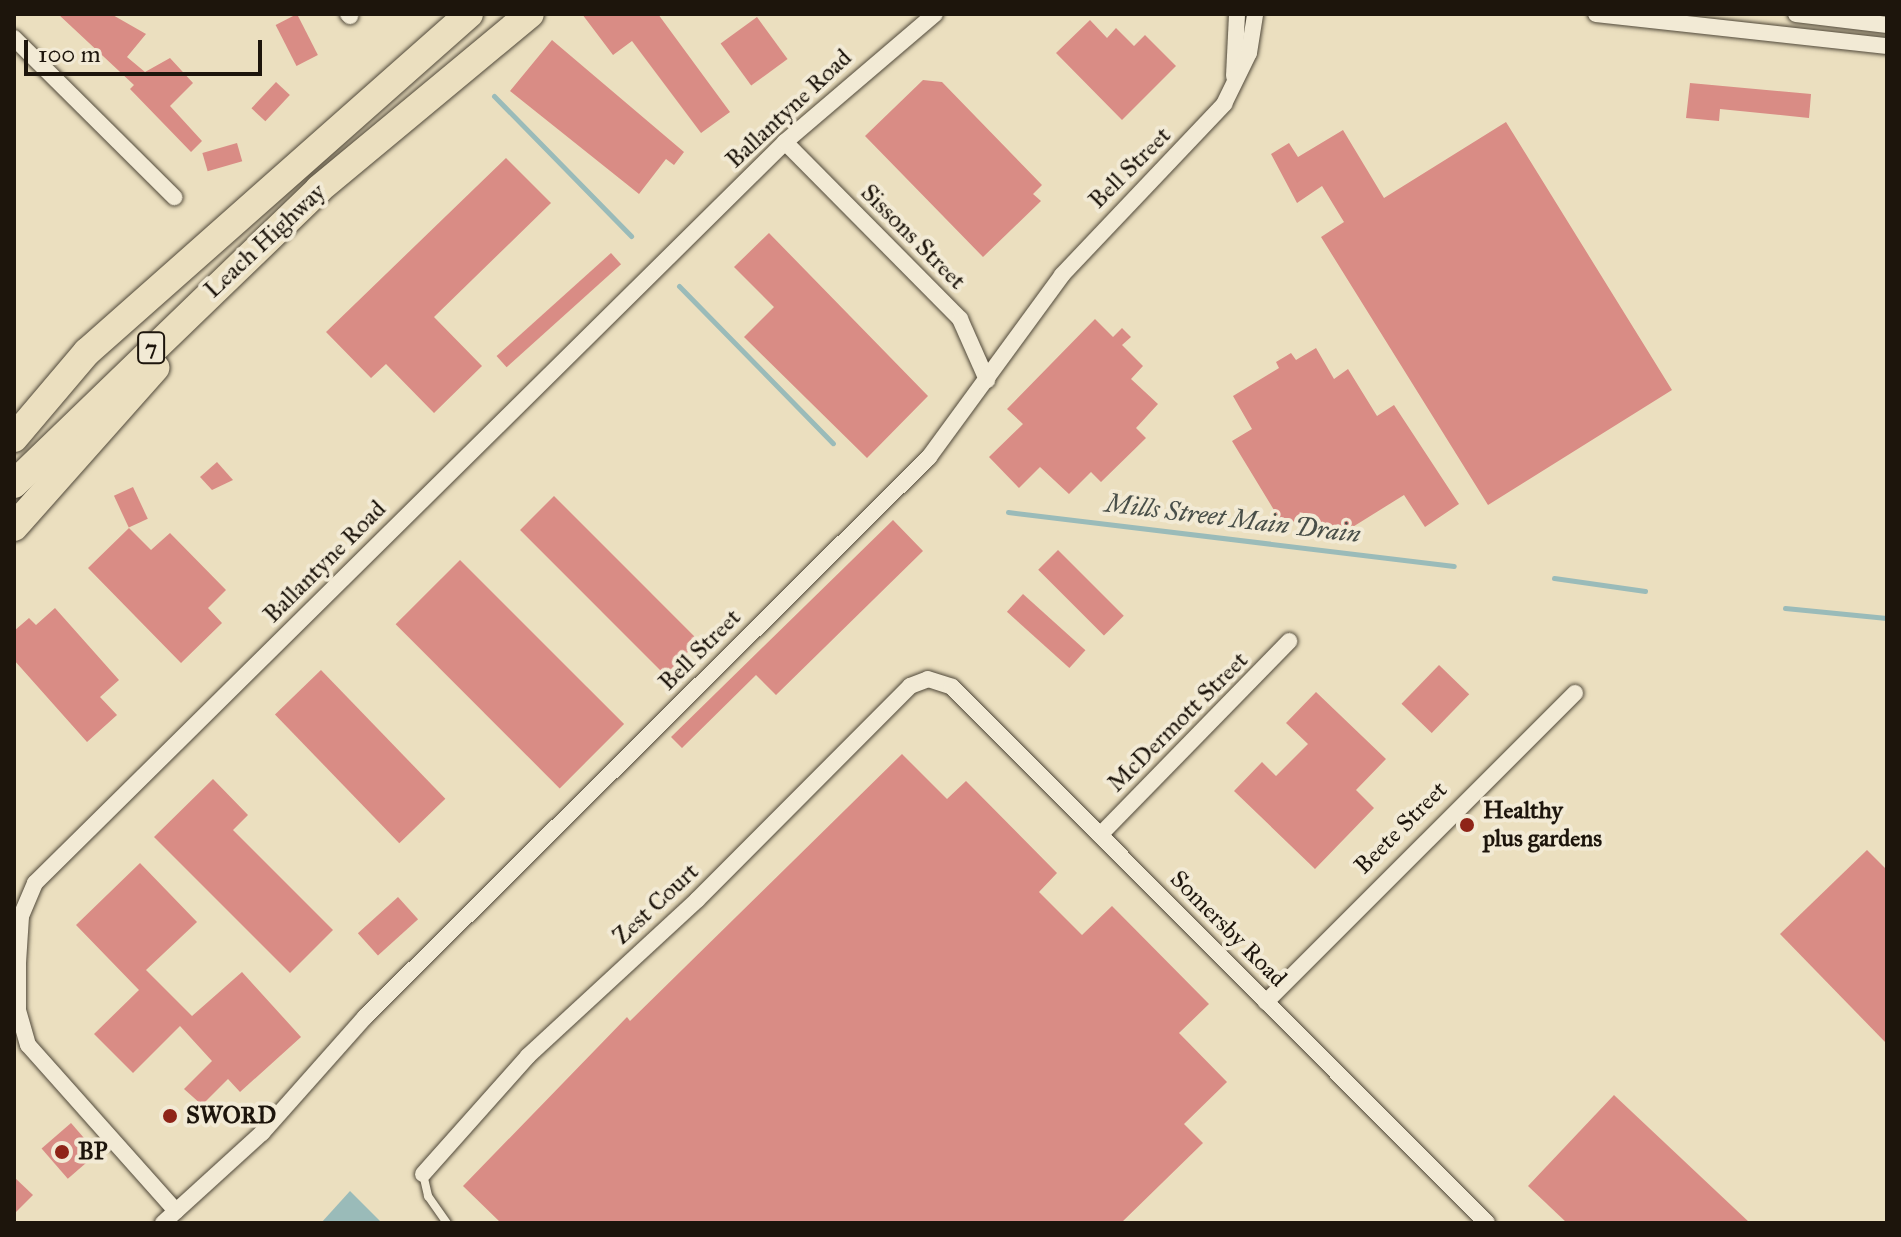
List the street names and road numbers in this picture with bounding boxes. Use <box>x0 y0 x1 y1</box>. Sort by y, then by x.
street label: Ballantyne Road <box>720 44 858 174</box>
street label: Bell Street <box>1083 121 1177 215</box>
street label: Leach Highway <box>199 178 331 304</box>
street label: Sissons Street <box>854 178 972 296</box>
road number: 7 <box>137 330 165 366</box>
street label: Ballantyne Road <box>258 495 392 629</box>
street label: Bell Street <box>653 603 747 697</box>
street label: McDermott Street <box>1102 646 1254 798</box>
street label: Beete Street <box>1349 776 1453 880</box>
street label: Zest Court <box>607 857 705 951</box>
street label: Somersby Road <box>1164 865 1292 993</box>

